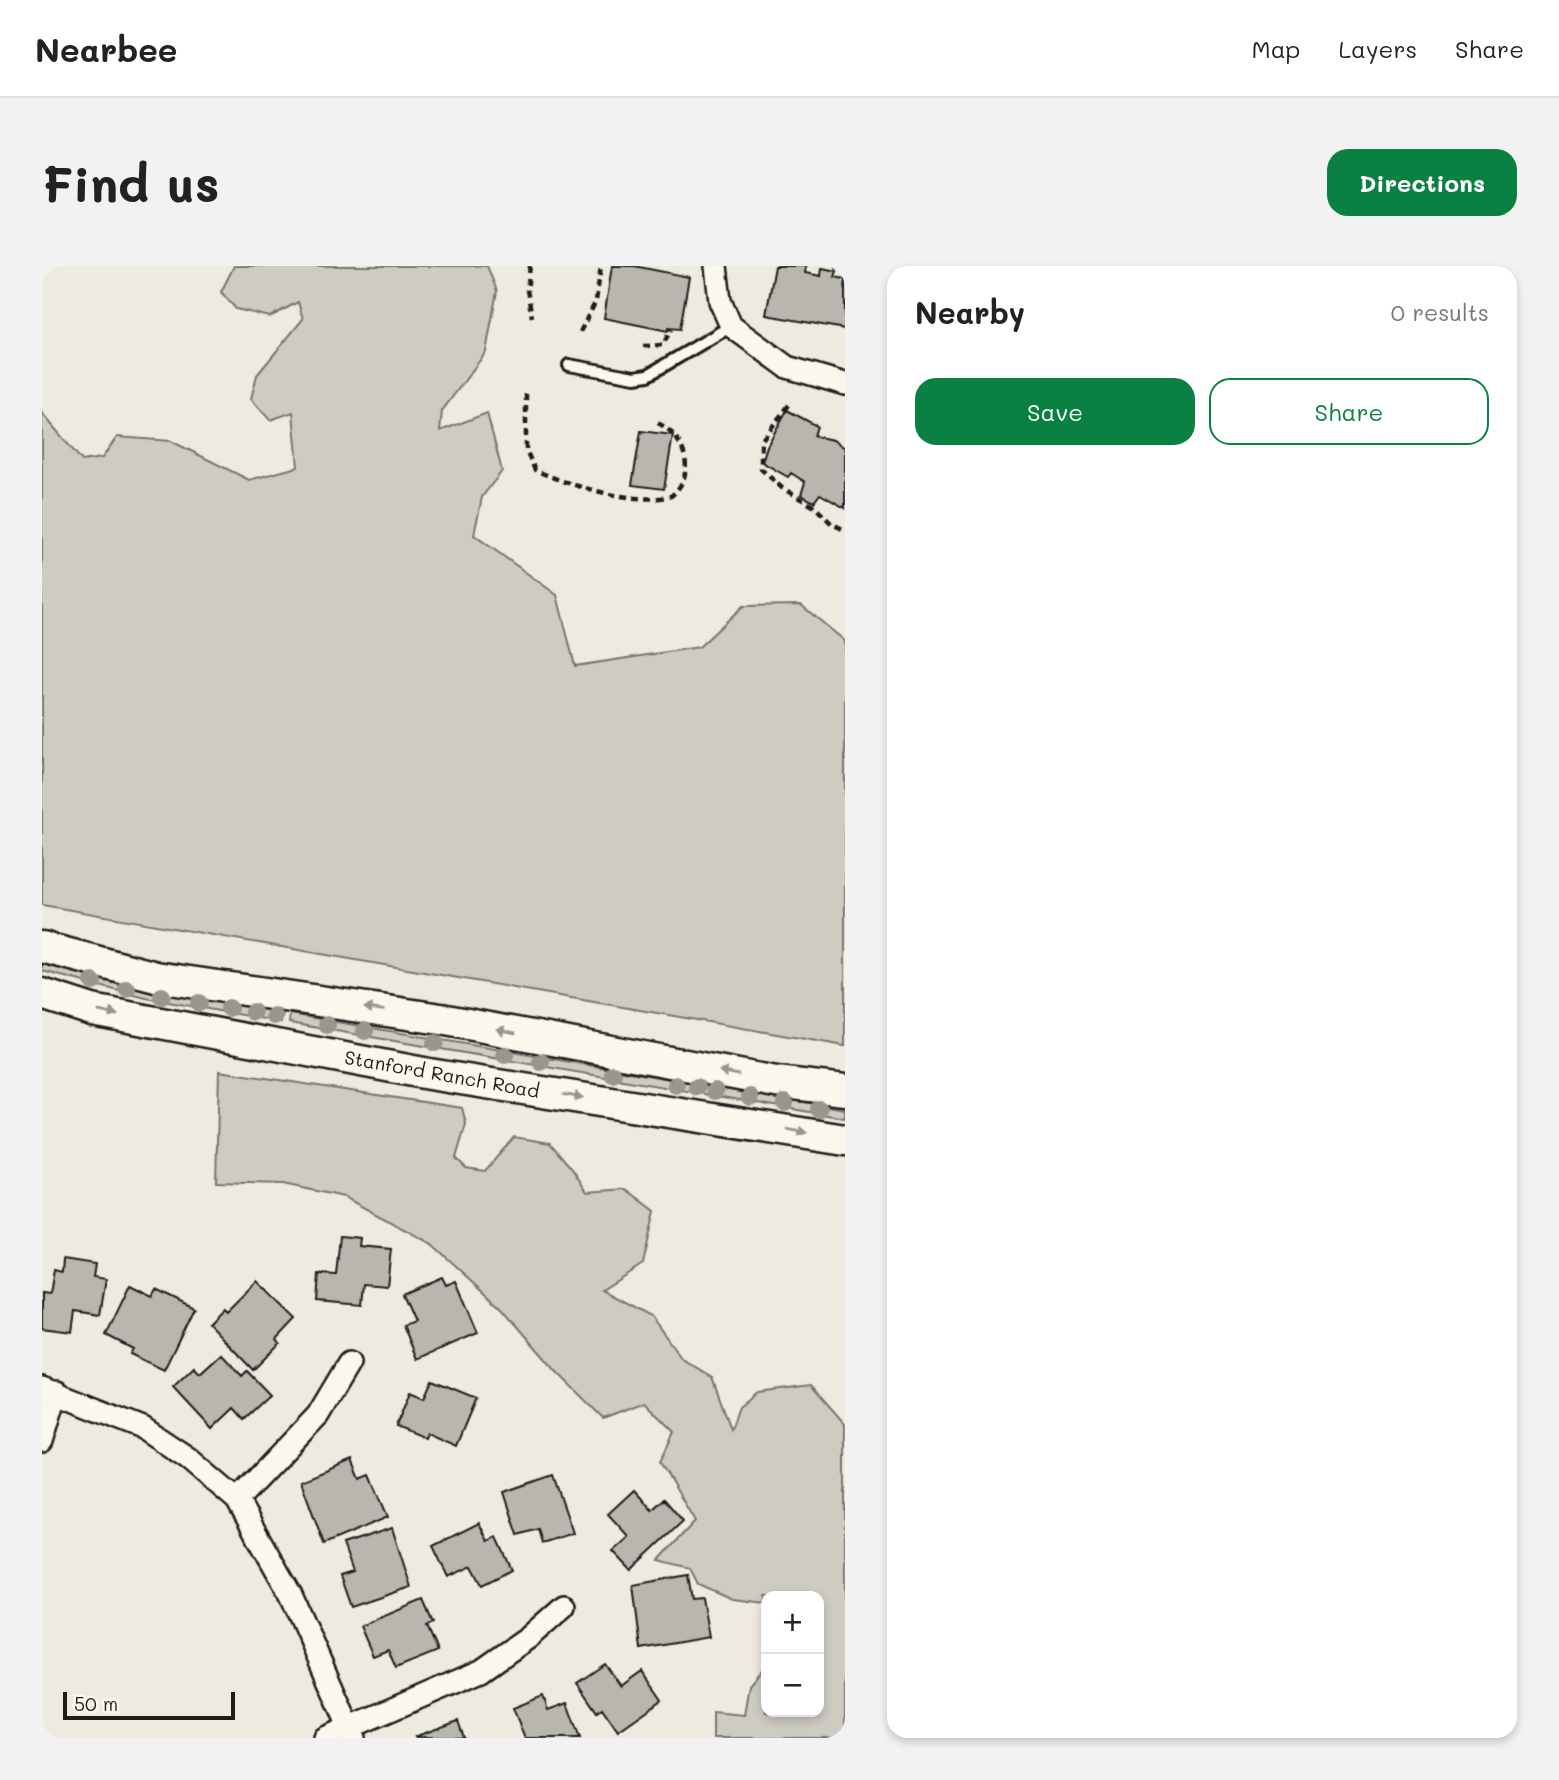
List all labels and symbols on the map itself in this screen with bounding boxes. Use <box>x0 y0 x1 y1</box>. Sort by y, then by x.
one-way arrow <box>363 1003 385 1014</box>
one-way arrow <box>97 1007 119 1018</box>
one-way arrow <box>494 1025 516 1036</box>
street label: Stanford Ranch Road <box>343 1044 542 1103</box>
one-way arrow <box>718 1068 740 1079</box>
one-way arrow <box>562 1091 584 1102</box>
one-way arrow <box>787 1126 809 1137</box>
scale bar <box>63 1689 234 1721</box>

